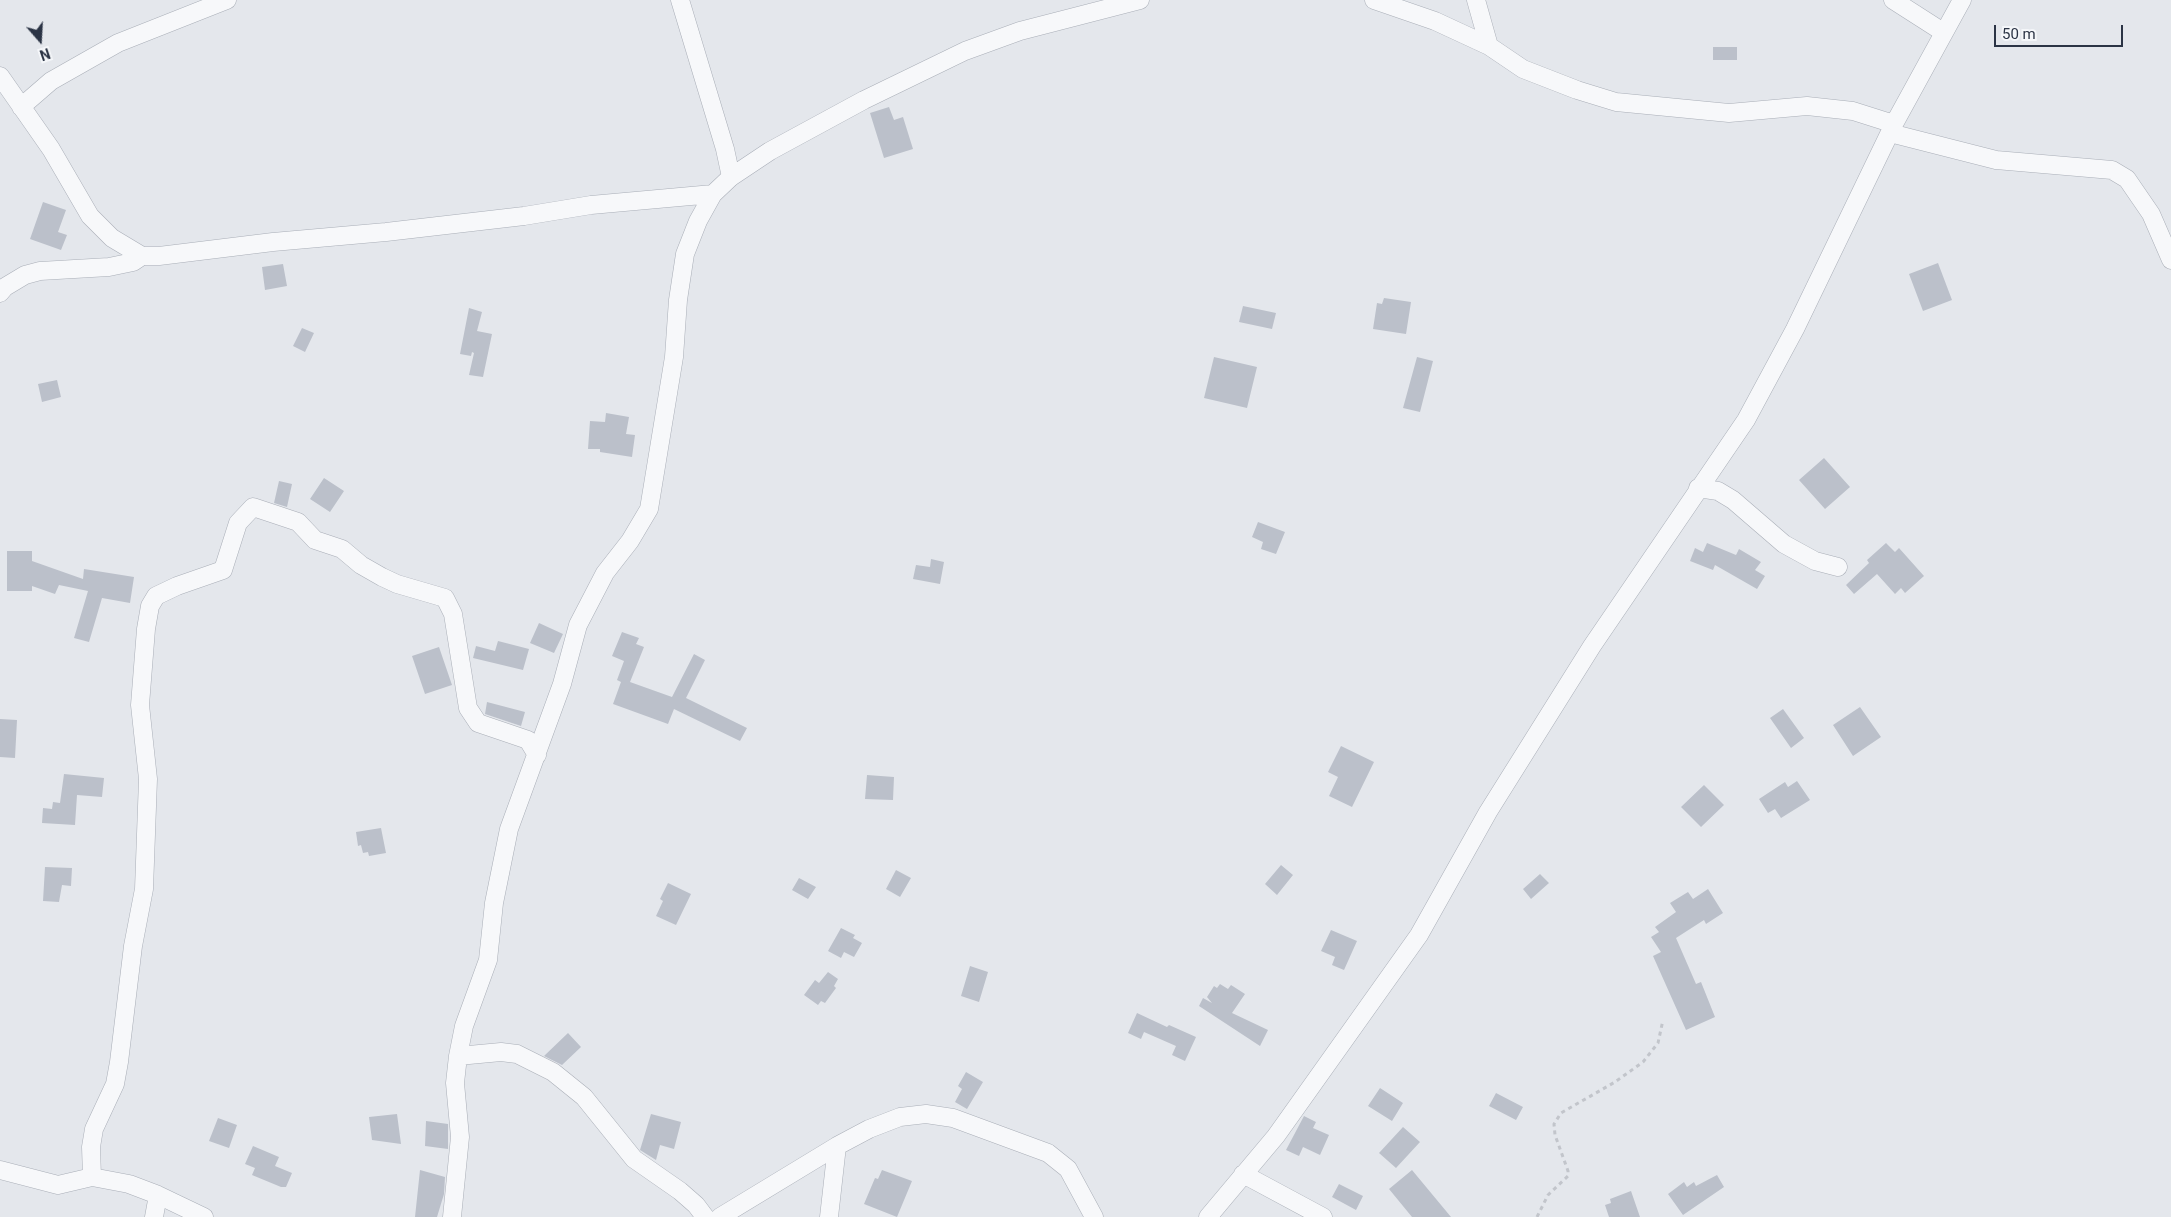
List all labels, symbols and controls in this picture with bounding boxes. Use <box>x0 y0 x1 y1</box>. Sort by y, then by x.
north arrow <box>15 15 65 65</box>
scale bar <box>1996 15 2125 47</box>
text: 50 m <box>2002 25 2036 43</box>
text: N <box>38 45 52 63</box>

